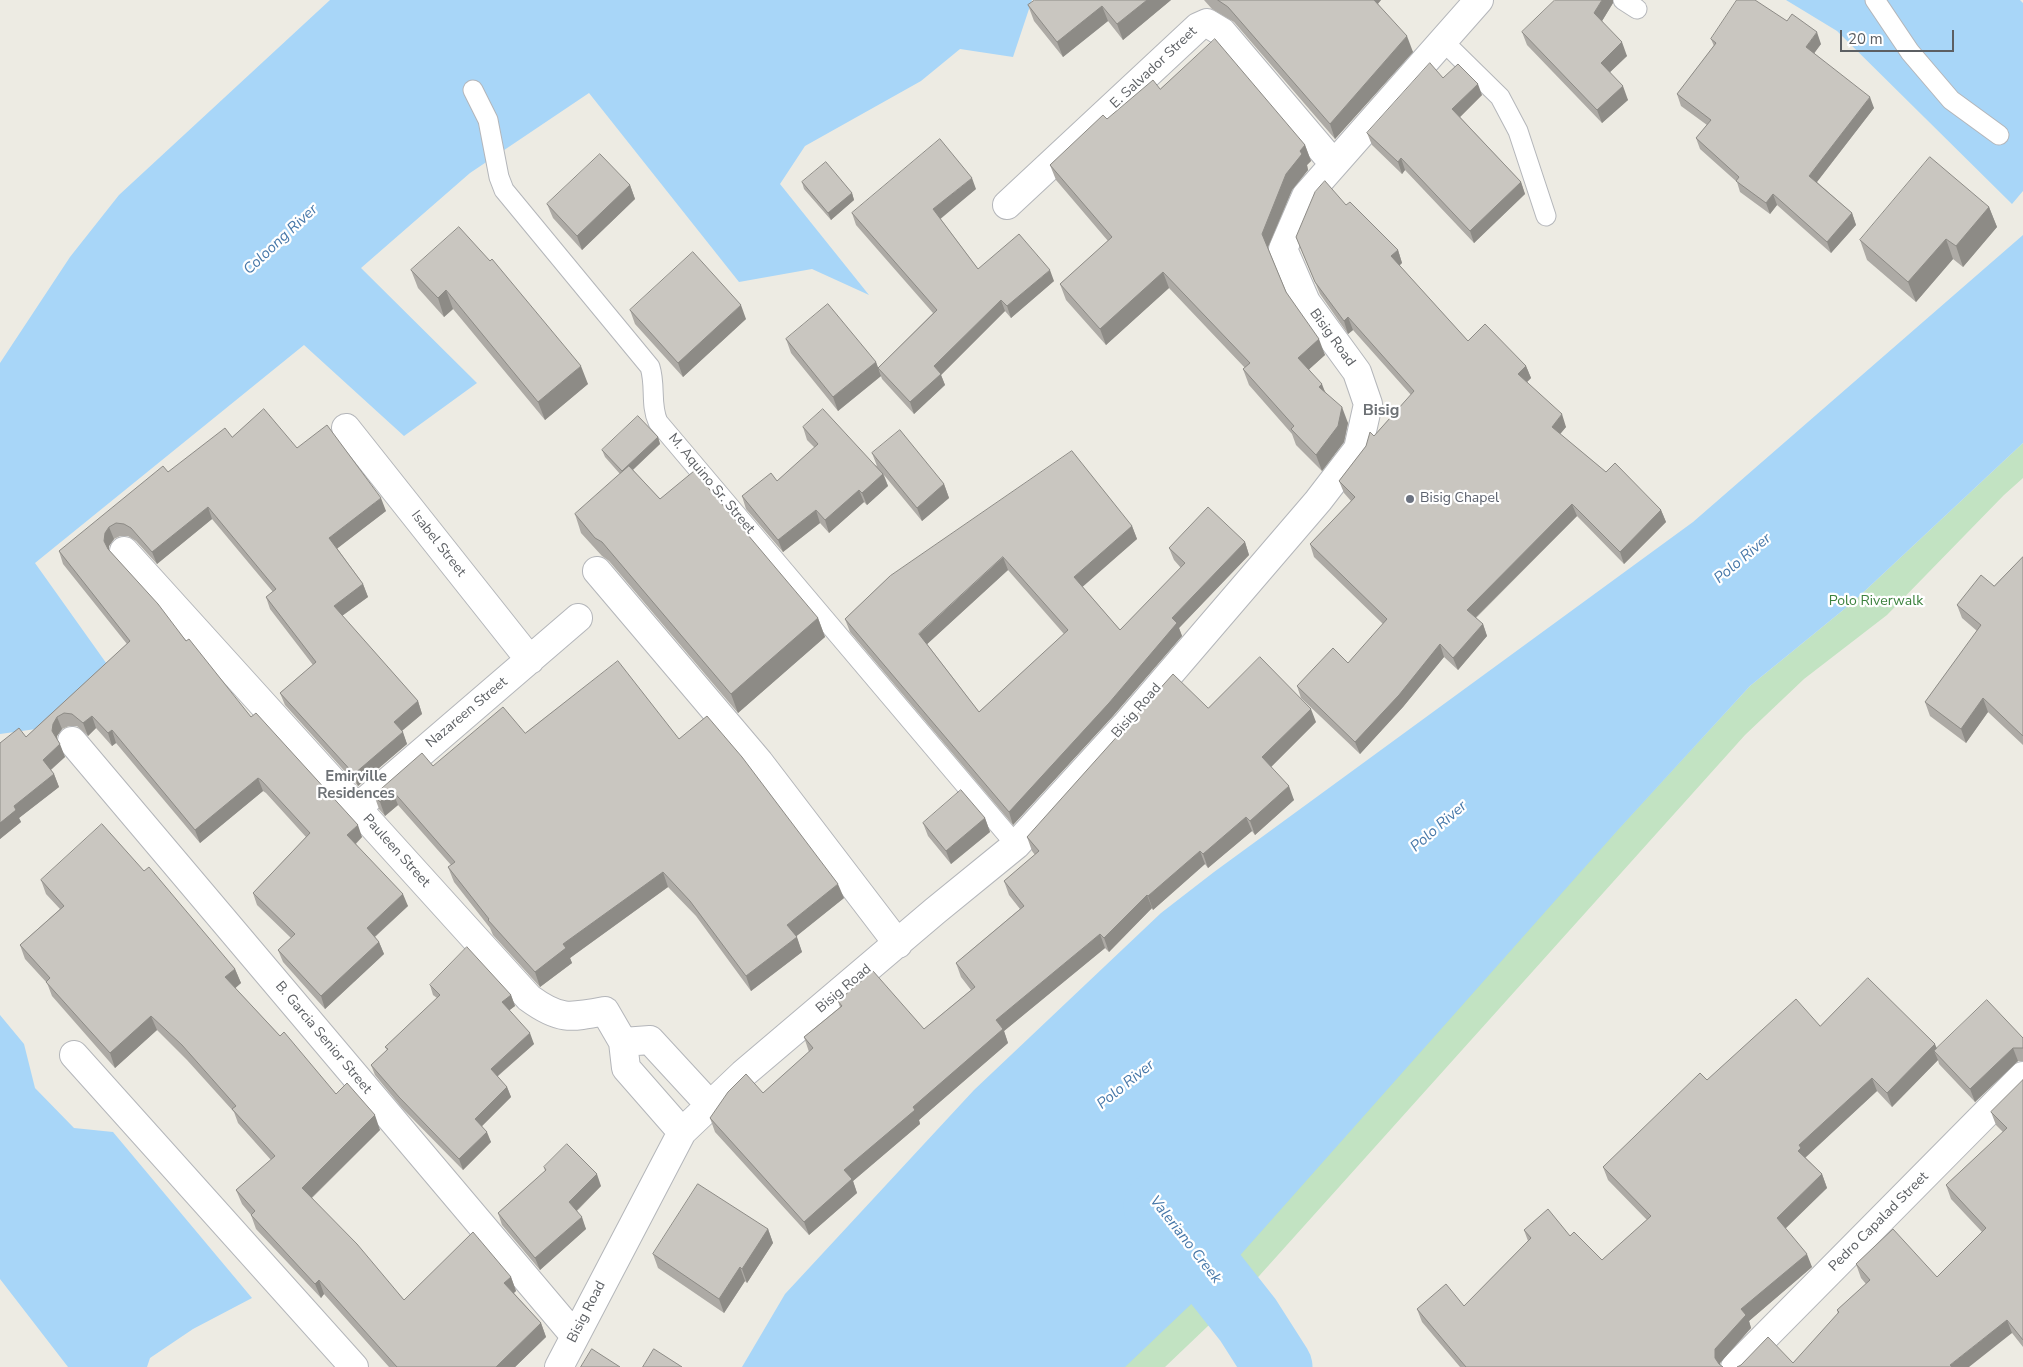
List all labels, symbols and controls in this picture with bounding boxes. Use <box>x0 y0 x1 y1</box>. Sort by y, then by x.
scale bar <box>1843 20 1957 52</box>
street label: E. Salvador Street <box>1107 24 1201 112</box>
text: 20 m <box>1848 29 1883 49</box>
water label: Coloong River <box>240 201 322 279</box>
street label: Bisig Road <box>1305 306 1359 370</box>
district label: Bisig <box>1363 401 1399 421</box>
street label: M. Aquino Sr. Street <box>664 430 758 538</box>
place label: Bisig Chapel <box>1420 491 1499 507</box>
marker: Bisig Chapel <box>1404 493 1416 505</box>
street label: Isabel Street <box>407 508 469 580</box>
water label: Polo River <box>1711 530 1775 588</box>
park label: Polo Riverwalk <box>1829 594 1923 610</box>
street label: Nazareen Street <box>423 674 511 752</box>
street label: Bisig Road <box>1109 680 1165 742</box>
district label: Emirville Residences <box>317 768 395 803</box>
water label: Polo River <box>1407 798 1471 856</box>
street label: Pauleen Street <box>359 811 433 891</box>
street label: Bisig Road <box>813 961 875 1017</box>
street label: B. Garcia Senior Street <box>271 979 375 1097</box>
water label: Polo River <box>1094 1056 1158 1114</box>
street label: Pedro Capalad Street <box>1826 1169 1932 1275</box>
water label: Valeriano Creek <box>1145 1193 1225 1287</box>
street label: Bisig Road <box>564 1278 610 1346</box>

